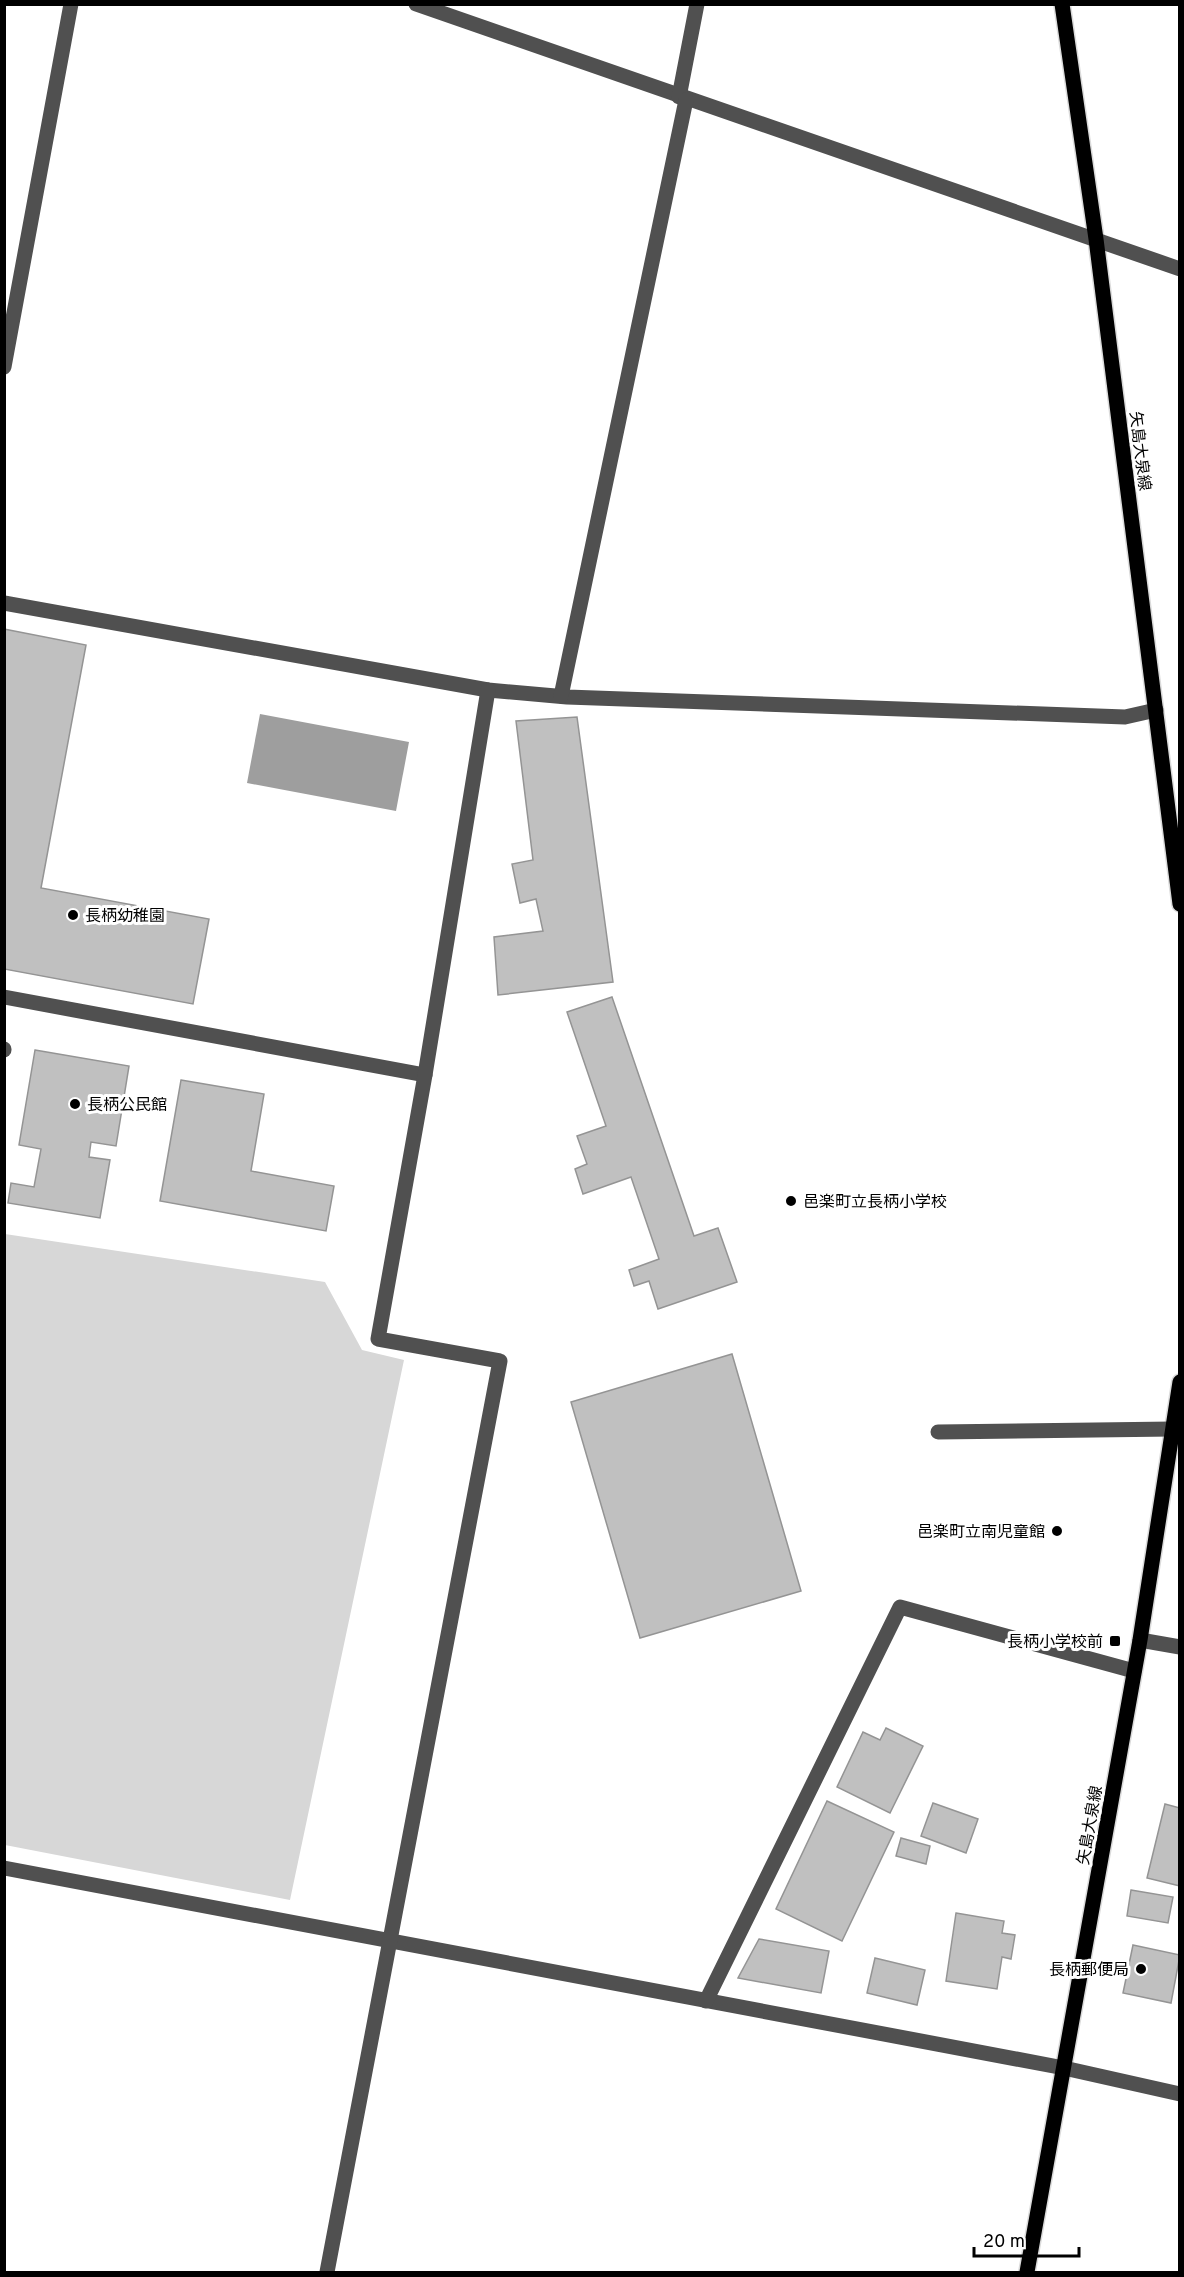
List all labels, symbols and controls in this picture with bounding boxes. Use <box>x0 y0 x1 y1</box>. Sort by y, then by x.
street label: 矢島大泉線 <box>1124 410 1154 492</box>
place label: 長柄幼稚園 <box>85 907 165 927</box>
marker: 長柄幼稚園 <box>66 908 80 922</box>
place label: 長柄公民館 <box>87 1096 167 1116</box>
marker: 長柄公民館 <box>68 1097 82 1111</box>
place label: 邑楽町立長柄小学校 <box>803 1193 947 1213</box>
marker: 邑楽町立長柄小学校 <box>784 1194 798 1208</box>
place label: 邑楽町立南児童館 <box>917 1523 1045 1543</box>
marker: 邑楽町立南児童館 <box>1050 1524 1064 1538</box>
place label: 長柄小学校前 <box>1007 1633 1103 1653</box>
marker: 長柄小学校前 <box>1108 1634 1122 1648</box>
street label: 矢島大泉線 <box>1074 1784 1108 1866</box>
place label: 長柄郵便局 <box>1049 1961 1129 1981</box>
marker: 長柄郵便局 <box>1134 1962 1148 1976</box>
scale bar <box>974 2220 1079 2258</box>
text: 20 m <box>983 2231 1025 2254</box>

